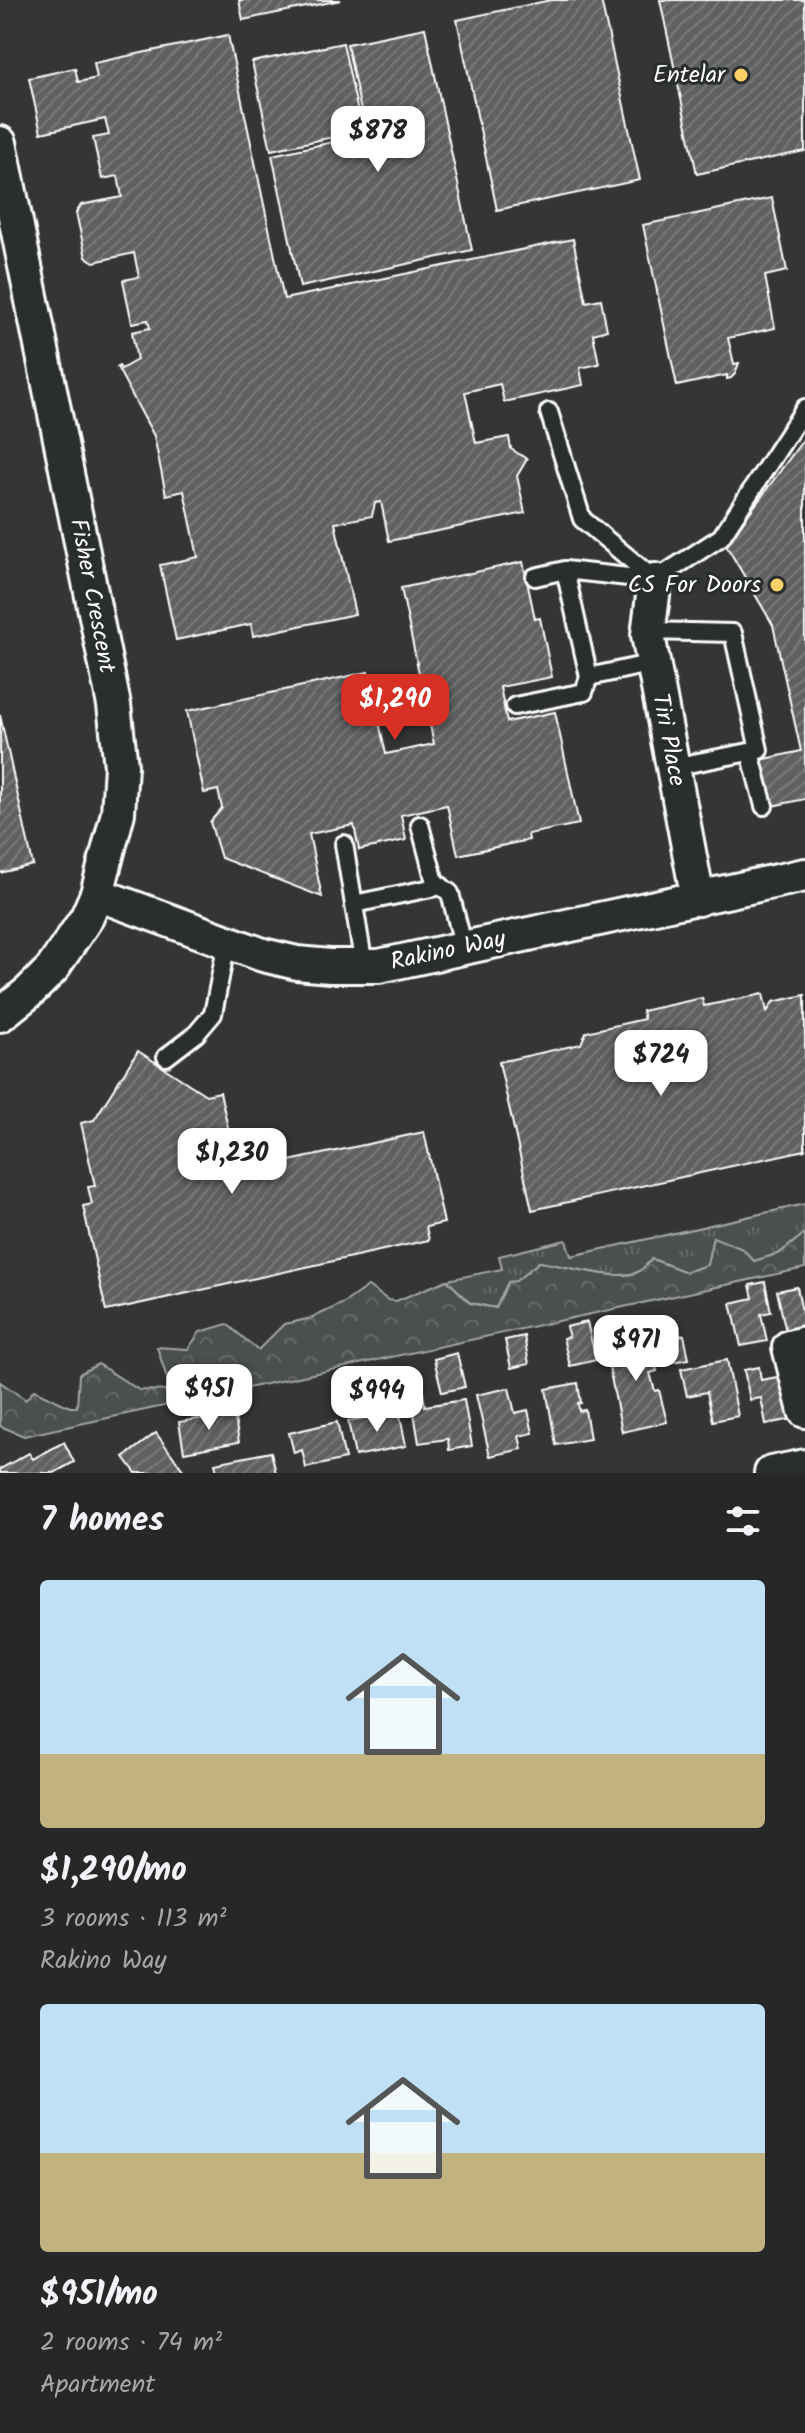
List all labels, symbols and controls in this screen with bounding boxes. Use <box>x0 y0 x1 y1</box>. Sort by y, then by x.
place label: Entelar <box>653 56 727 95</box>
marker: Entelar <box>732 66 750 84</box>
pin: $878 <box>331 106 425 174</box>
text: $878 <box>349 111 407 153</box>
street label: Fisher Crescent <box>58 515 126 677</box>
place label: CS For Doors <box>628 566 761 605</box>
marker: CS For Doors <box>768 576 786 594</box>
pin: $1,290 <box>330 674 460 742</box>
text: $1,290 <box>359 679 431 721</box>
street label: Tiri Place <box>640 690 696 790</box>
street label: Rakino Way <box>387 920 510 982</box>
pin: $724 <box>614 1030 708 1098</box>
text: $724 <box>633 1035 690 1077</box>
pin: $1,230 <box>167 1128 297 1196</box>
text: $1,230 <box>196 1133 268 1175</box>
pin: $971 <box>589 1315 683 1383</box>
text: $971 <box>612 1320 660 1362</box>
pin: $951 <box>162 1364 256 1432</box>
pin: $994 <box>330 1366 424 1434</box>
text: $951 <box>184 1369 234 1411</box>
text: $994 <box>349 1371 405 1413</box>
text: 7 homes <box>40 1494 164 1548</box>
icon: filters <box>721 1499 765 1543</box>
icon: home <box>331 1632 475 1776</box>
text: $1,290/mo <box>40 1844 187 1898</box>
text: 3 rooms · 113 m² <box>40 1898 227 1940</box>
text: Rakino Way <box>40 1940 167 1982</box>
icon: home <box>331 2056 475 2200</box>
text: $951/mo <box>40 2268 158 2322</box>
text: 2 rooms · 74 m² <box>40 2322 222 2364</box>
text: Apartment <box>40 2364 155 2406</box>

